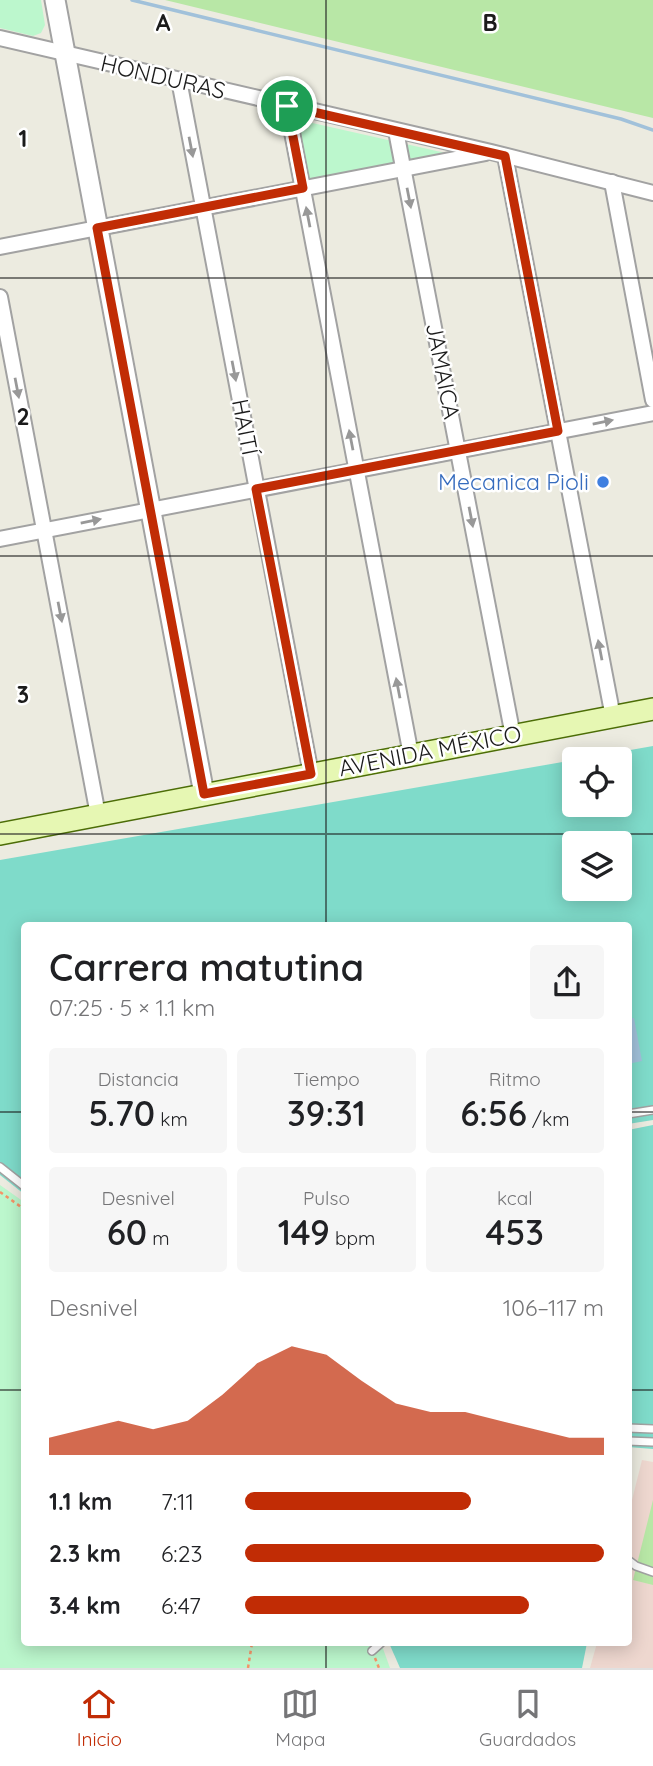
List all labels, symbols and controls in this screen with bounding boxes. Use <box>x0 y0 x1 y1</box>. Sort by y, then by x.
text: A <box>156 8 171 37</box>
text: B <box>482 8 498 37</box>
street label: HONDURAS <box>98 48 228 105</box>
pin <box>257 76 317 136</box>
icon: arrive <box>268 87 306 125</box>
text: 1 <box>19 124 27 153</box>
one-way arrow <box>186 136 197 158</box>
one-way arrow <box>404 187 415 209</box>
one-way arrow <box>303 206 314 228</box>
street label: JAMAICA <box>420 320 467 422</box>
one-way arrow <box>229 360 240 382</box>
one-way arrow <box>12 377 23 399</box>
street label: HAITÍ <box>226 396 265 459</box>
text: 2 <box>16 402 30 431</box>
one-way arrow <box>592 417 614 428</box>
one-way arrow <box>345 429 356 451</box>
place label: Mecanica Pioli <box>438 467 589 496</box>
marker: Mecanica Pioli <box>595 474 611 490</box>
one-way arrow <box>465 506 476 528</box>
one-way arrow <box>80 515 102 526</box>
one-way arrow <box>55 601 66 623</box>
one-way arrow <box>594 638 605 660</box>
one-way arrow <box>392 677 403 699</box>
text: 3 <box>17 680 29 709</box>
street label: AVENIDA MÉXICO <box>336 719 524 782</box>
map controls <box>562 747 632 901</box>
button: locate <box>562 747 632 817</box>
button: layers <box>562 831 632 901</box>
text: Carrera matutina <box>49 943 364 991</box>
button: share <box>530 945 604 1019</box>
text: 07:25 · 5 × 1.1 km <box>49 993 215 1022</box>
text: Distancia <box>98 1067 179 1091</box>
text: Tiempo <box>293 1067 360 1091</box>
text: Ritmo <box>489 1067 541 1091</box>
text: 5.70 <box>89 1091 155 1135</box>
text: 39:31 <box>287 1091 366 1135</box>
text: 6:56 <box>460 1091 527 1135</box>
text: km <box>155 1107 188 1131</box>
text: /km <box>527 1107 569 1131</box>
text: Desnivel <box>101 1186 175 1210</box>
text: Pulso <box>303 1186 350 1210</box>
text: kcal <box>497 1186 533 1210</box>
text: 60 <box>107 1210 147 1254</box>
text: 149 <box>278 1210 330 1254</box>
text: 453 <box>486 1210 544 1254</box>
text: m <box>147 1226 170 1250</box>
text: bpm <box>330 1226 375 1250</box>
text: Desnivel <box>49 1293 138 1322</box>
text: 106–117 m <box>503 1293 604 1322</box>
text: 1.1 km <box>49 1487 112 1516</box>
text: 7:11 <box>161 1487 194 1516</box>
text: 2.3 km <box>49 1539 121 1568</box>
text: 6:23 <box>161 1539 202 1568</box>
text: 3.4 km <box>49 1591 121 1620</box>
text: 6:47 <box>161 1591 201 1620</box>
tab: Inicio <box>77 1685 122 1751</box>
tab: Mapa <box>275 1685 326 1751</box>
tab: Guardados <box>479 1685 576 1751</box>

